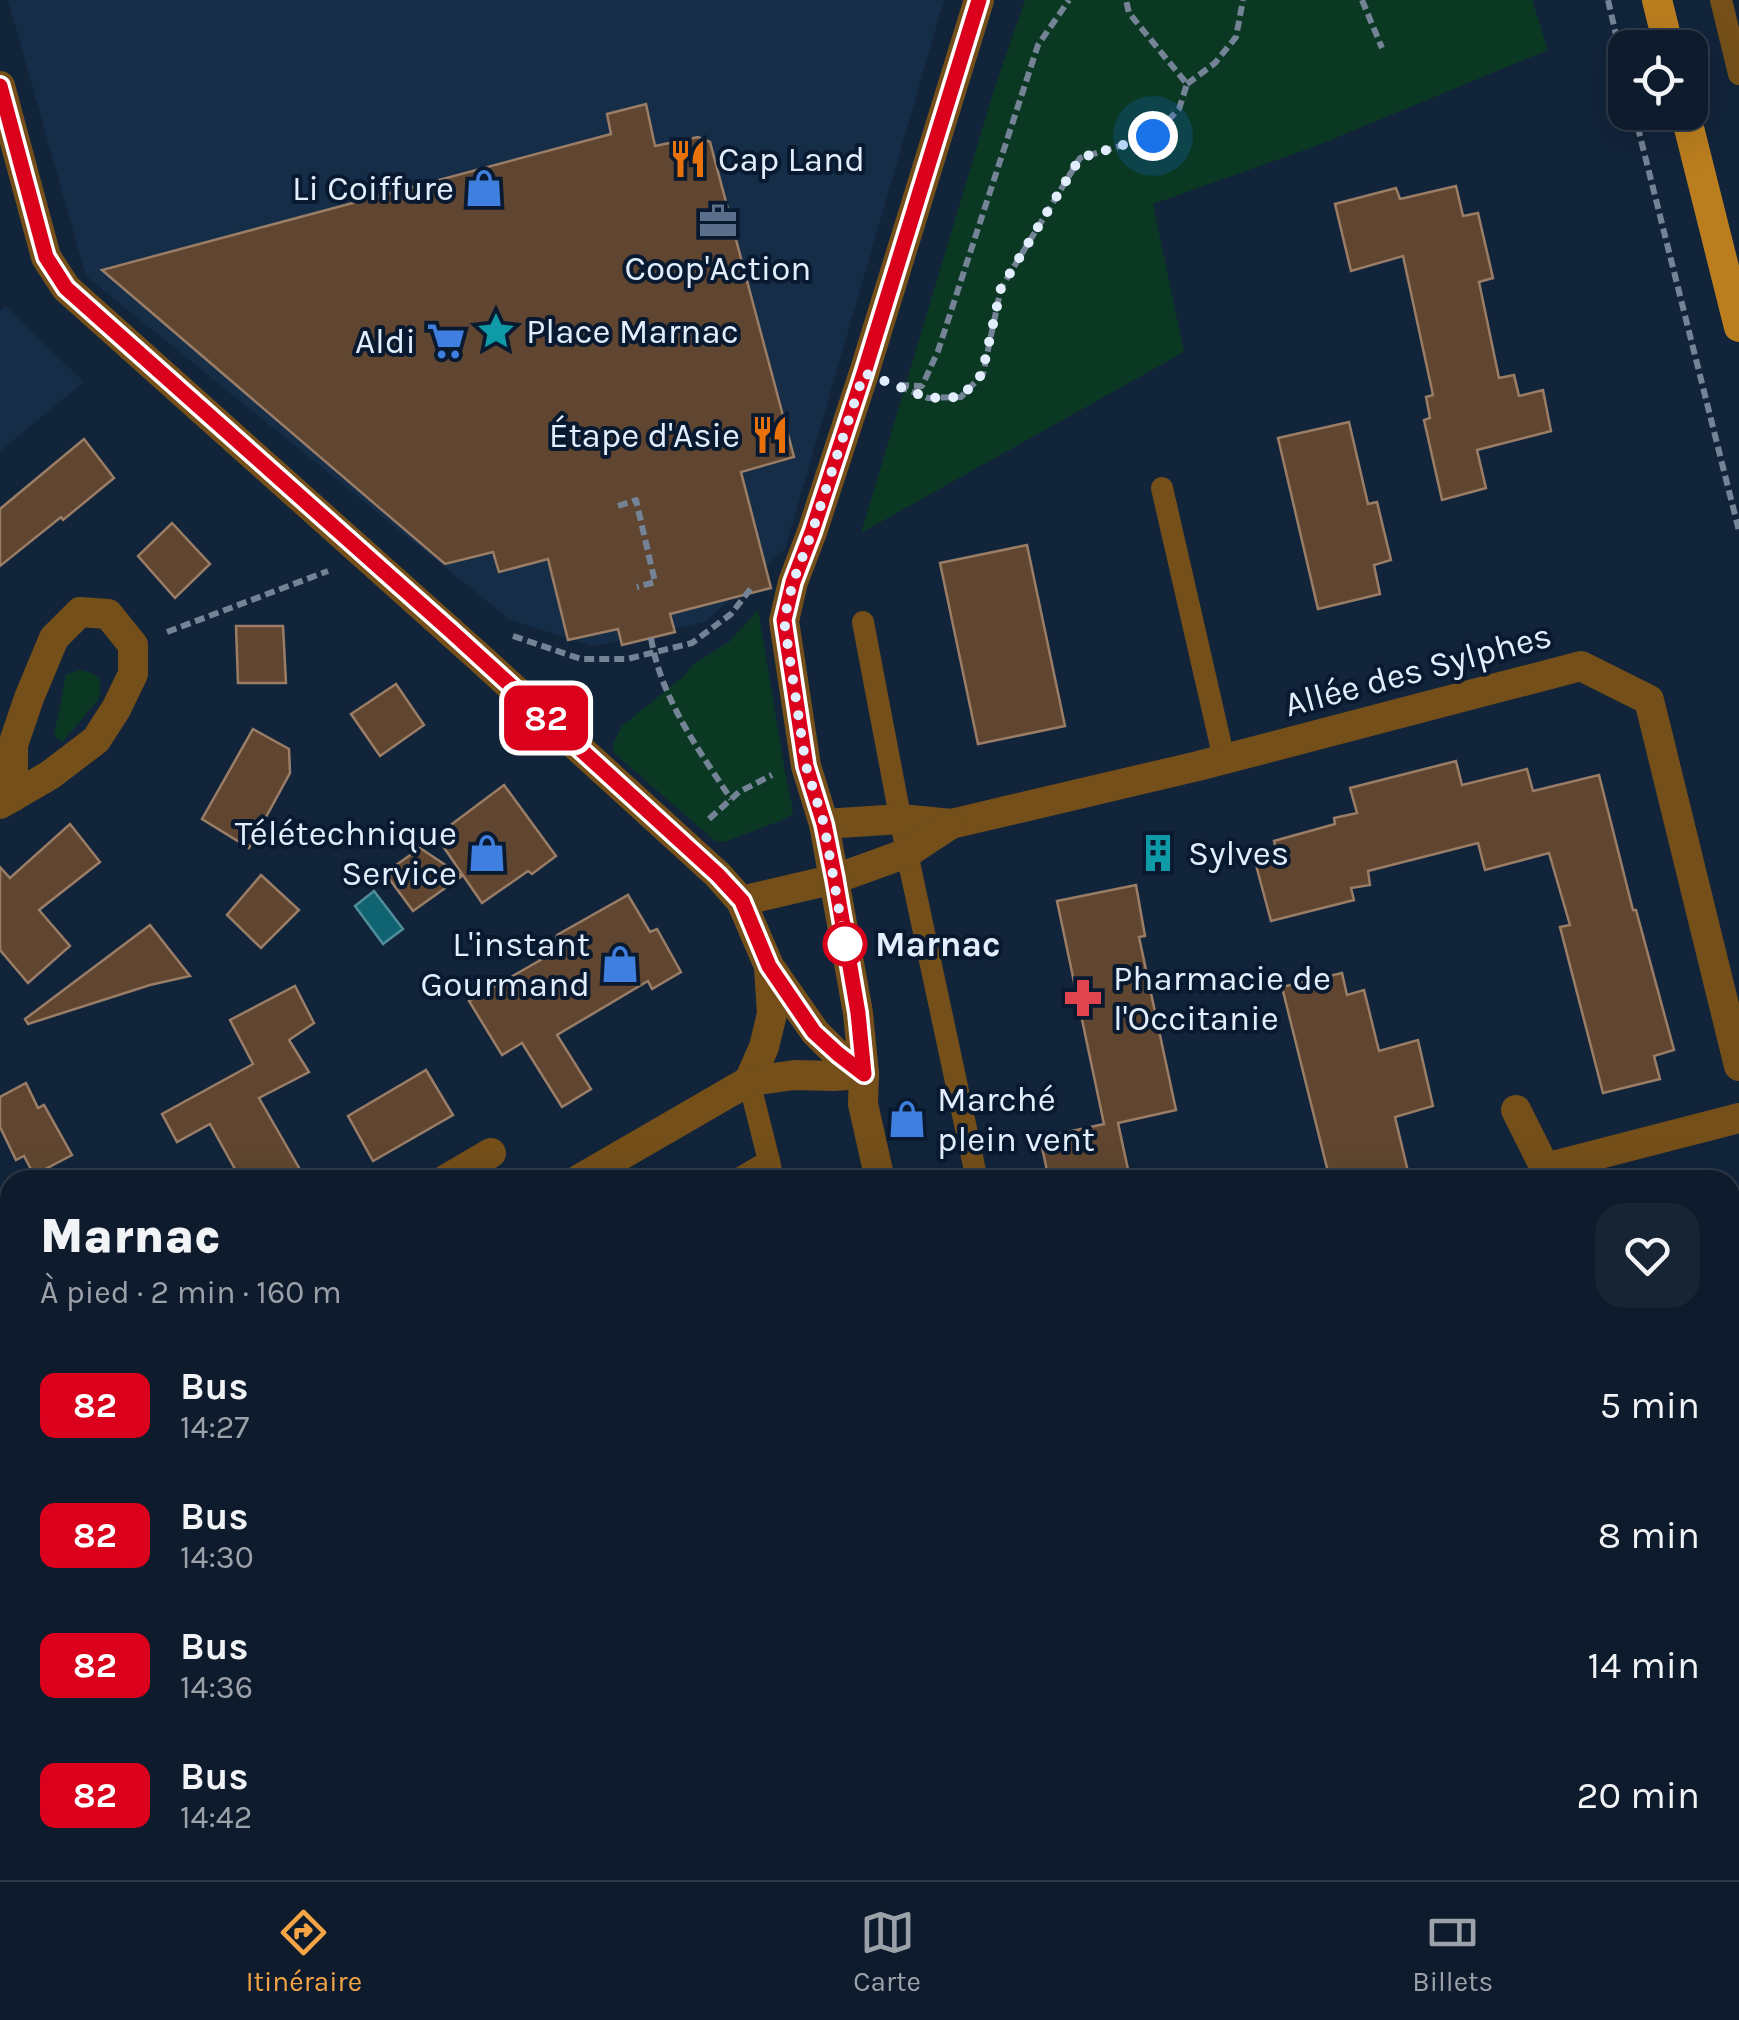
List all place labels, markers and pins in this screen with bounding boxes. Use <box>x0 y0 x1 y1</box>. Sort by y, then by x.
restaurant icon: Cap Land <box>667 138 709 180</box>
place label: Cap Land <box>718 139 865 180</box>
shop icon: Li Coiffure <box>463 167 505 209</box>
place label: Li Coiffure <box>292 168 454 209</box>
office icon: Coop'Action <box>697 200 739 242</box>
place label: Coop'Action <box>625 248 811 289</box>
place icon: Place Marnac <box>475 310 517 352</box>
place label: Place Marnac <box>526 311 739 352</box>
supermarket icon: Aldi <box>425 320 467 362</box>
place label: Aldi <box>355 321 416 362</box>
restaurant icon: Étape d'Asie <box>749 414 791 456</box>
place label: Étape d'Asie <box>549 415 740 456</box>
place label: Télétechnique Service <box>235 813 457 894</box>
shop icon: Télétechnique Service <box>466 832 508 874</box>
building icon: Sylves <box>1137 832 1179 874</box>
place label: Sylves <box>1188 833 1289 874</box>
marker: Marnac <box>824 923 866 965</box>
place label: L'instant Gourmand <box>421 924 590 1005</box>
place label: Marnac <box>875 924 1001 965</box>
shop icon: L'instant Gourmand <box>599 943 641 985</box>
place label: Pharmacie de l'Occitanie <box>1113 958 1331 1039</box>
pharmacy icon: Pharmacie de l'Occitanie <box>1062 977 1104 1019</box>
place label: Marché plein vent <box>937 1079 1095 1160</box>
shop icon: Marché plein vent <box>886 1098 928 1140</box>

